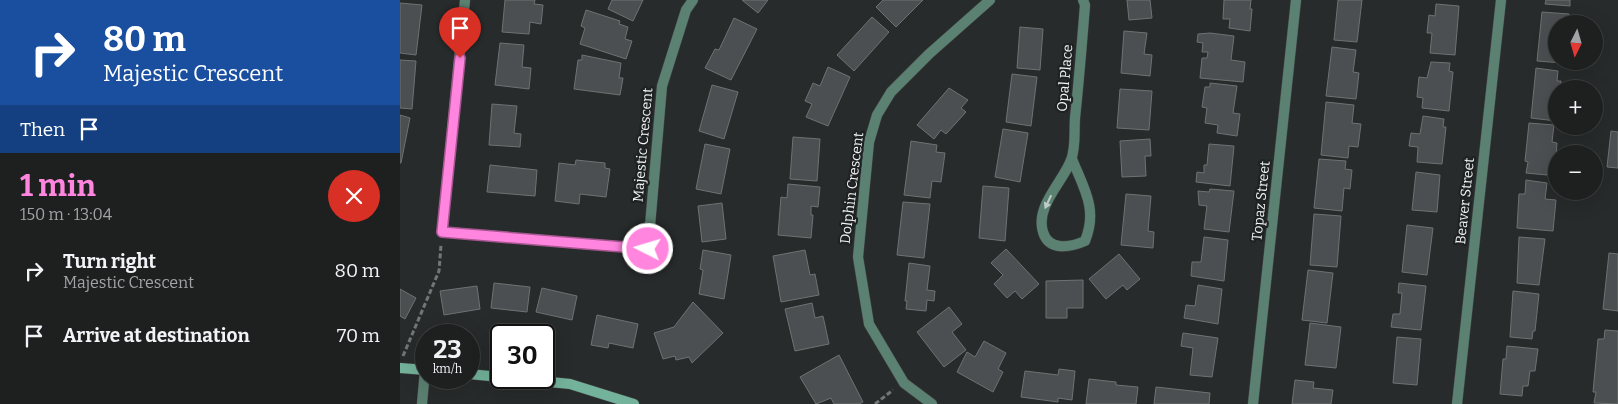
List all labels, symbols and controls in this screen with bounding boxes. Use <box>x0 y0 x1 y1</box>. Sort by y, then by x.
pin <box>439 7 481 58</box>
icon: arrive <box>446 14 474 42</box>
north arrow <box>1548 15 1602 70</box>
map controls <box>1548 15 1603 200</box>
text: 80 m <box>103 18 186 60</box>
icon: right <box>20 20 85 85</box>
street label: Opal Place <box>1054 44 1076 112</box>
text: Majestic Crescent <box>103 60 283 87</box>
button: + <box>1548 80 1603 135</box>
street label: Majestic Crescent <box>630 87 656 203</box>
icon: arrive <box>75 115 103 143</box>
text: Then <box>20 118 65 141</box>
street label: Dolphin Crescent <box>837 131 867 245</box>
button: − <box>1548 145 1603 200</box>
street label: Beaver Street <box>1452 157 1478 245</box>
street label: Topaz Street <box>1248 160 1274 242</box>
text: 1 min <box>20 168 96 204</box>
button: close <box>328 170 380 222</box>
one-way arrow <box>1044 195 1052 209</box>
text: 150 m · 13:04 <box>20 205 112 224</box>
position arrow <box>621 222 673 274</box>
text: Turn right <box>63 250 156 273</box>
icon: right <box>20 257 48 285</box>
text: 80 m <box>334 259 380 282</box>
text: Majestic Crescent <box>63 273 194 292</box>
icon: arrive <box>20 322 48 350</box>
text: Arrive at destination <box>63 324 250 347</box>
text: 70 m <box>337 324 380 347</box>
speed limit sign: 30 <box>490 324 555 389</box>
text: 23 <box>433 335 462 365</box>
text: km/h <box>433 362 462 376</box>

